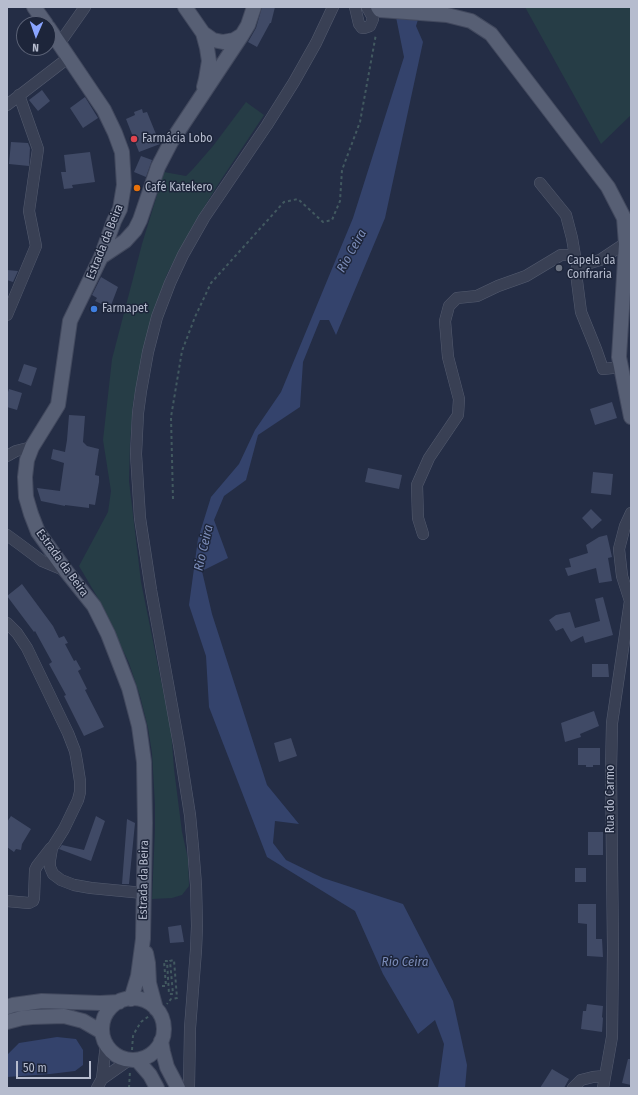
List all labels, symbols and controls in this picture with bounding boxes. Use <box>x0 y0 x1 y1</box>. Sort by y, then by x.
north arrow <box>16 16 56 56</box>
text: N <box>32 41 39 54</box>
place label: Farmácia Lobo <box>142 132 213 146</box>
marker: Farmácia Lobo <box>129 134 139 144</box>
place label: Café Katekero <box>145 181 213 195</box>
marker: Café Katekero <box>132 183 142 193</box>
street label: Estrada da Beira <box>83 202 127 282</box>
water label: Rio Ceira <box>334 227 370 275</box>
place label: Capela da Confraria <box>567 254 615 282</box>
marker: Capela da Confraria <box>554 263 564 273</box>
place label: Farmapet <box>102 302 148 316</box>
marker: Farmapet <box>89 304 99 314</box>
water label: Rio Ceira <box>191 523 217 573</box>
street label: Estrada da Beira <box>33 526 91 600</box>
street label: Rua do Carmo <box>604 765 618 833</box>
street label: Estrada da Beira <box>136 840 152 920</box>
water label: Rio Ceira <box>382 954 428 970</box>
scale bar <box>18 1053 93 1079</box>
text: 50 m <box>23 1061 47 1075</box>

